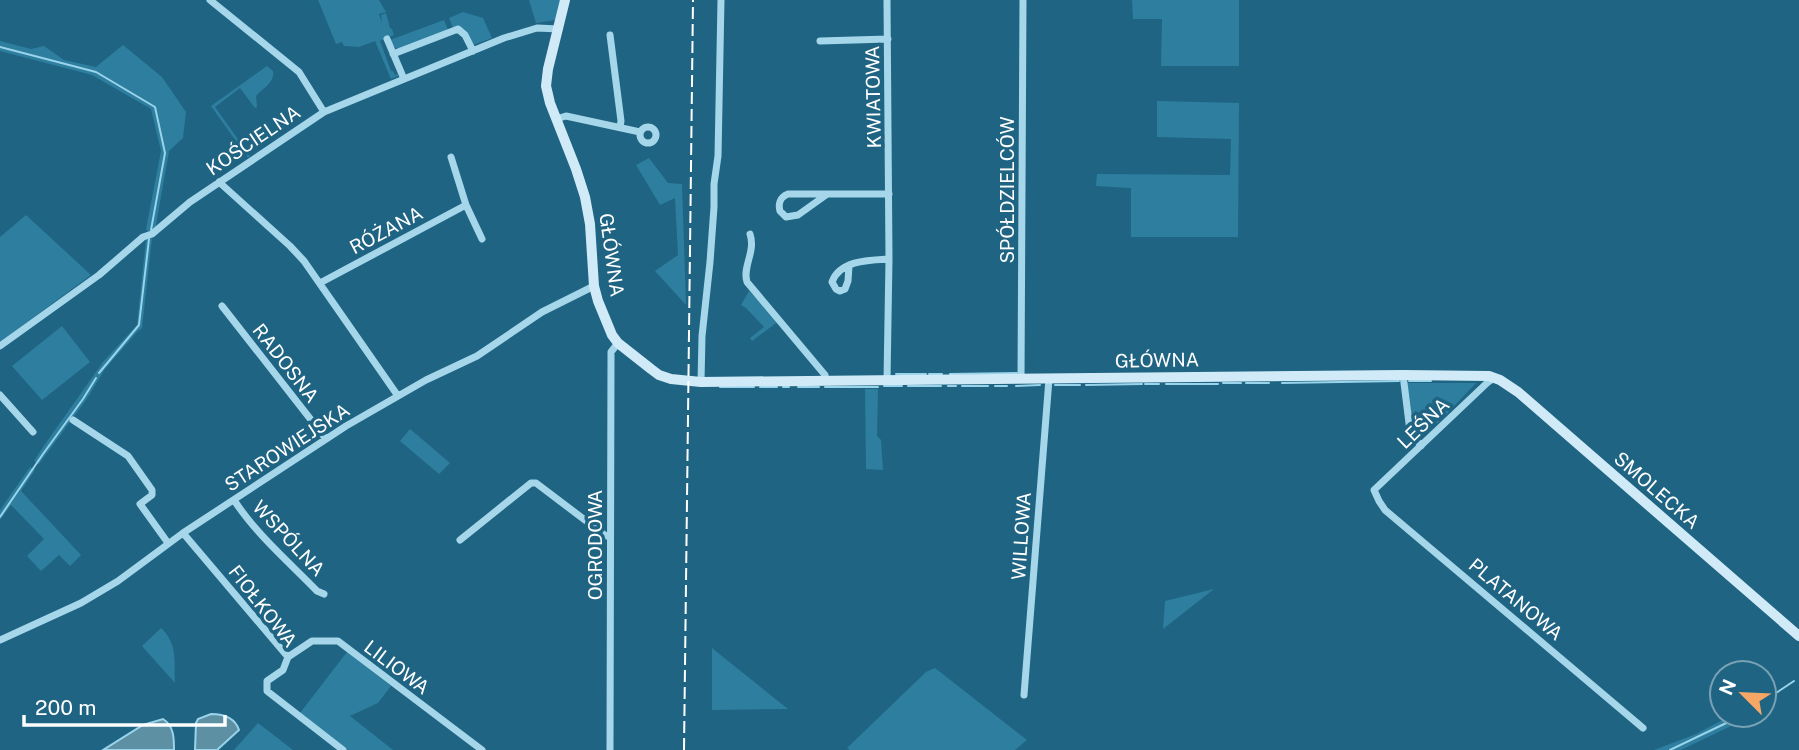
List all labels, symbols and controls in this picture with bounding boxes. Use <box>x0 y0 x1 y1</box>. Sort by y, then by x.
street label: KWIATOWA <box>861 45 885 149</box>
street label: KOŚCIELNA <box>202 101 304 179</box>
street label: SPÓŁDZIELCÓW <box>996 116 1018 264</box>
street label: RÓŻANA <box>346 202 426 258</box>
street label: GŁÓWNA <box>595 212 629 298</box>
street label: RADOSNA <box>248 319 324 407</box>
street label: GŁÓWNA <box>1115 348 1199 372</box>
street label: LEŚNA <box>1393 393 1453 453</box>
street label: STAROWIEJSKA <box>221 399 353 495</box>
street label: SMOLECKA <box>1610 447 1704 533</box>
street label: OGRODOWA <box>584 490 606 600</box>
street label: WILLOWA <box>1007 491 1035 581</box>
street label: WSPÓLNA <box>248 496 330 580</box>
street label: PLATANOWA <box>1465 553 1567 645</box>
street label: FIOŁKOWA <box>224 561 302 651</box>
street label: LILIOWA <box>360 635 434 699</box>
north arrow <box>1708 659 1778 729</box>
text: N <box>1714 676 1741 698</box>
scale bar <box>24 684 226 728</box>
text: 200 m <box>35 695 96 720</box>

